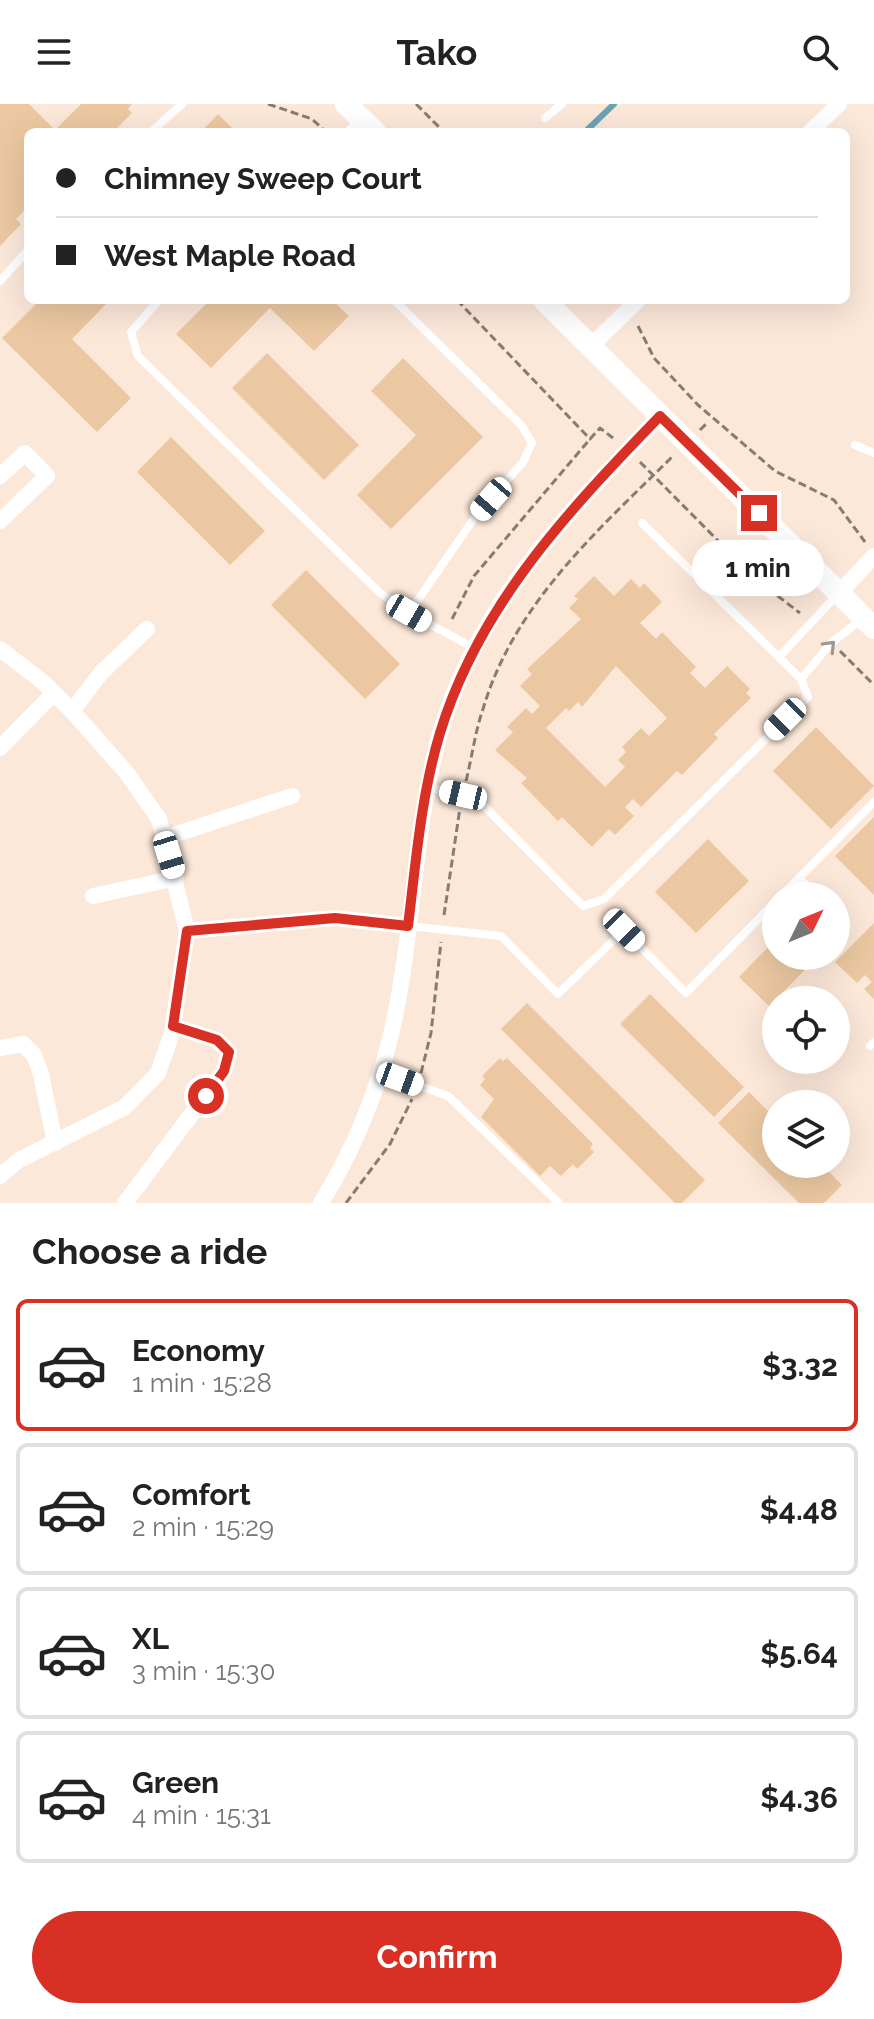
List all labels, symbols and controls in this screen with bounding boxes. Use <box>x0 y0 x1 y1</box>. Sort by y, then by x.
icon: menu <box>32 30 76 74</box>
icon: search <box>798 30 842 74</box>
text: Tako <box>397 31 477 73</box>
text: Chimney Sweep Court <box>104 161 422 196</box>
text: West Maple Road <box>104 238 356 273</box>
car <box>466 473 516 525</box>
route end <box>741 495 777 531</box>
callout: 1 min <box>693 541 825 597</box>
text: 1 min <box>725 553 791 583</box>
car <box>382 591 436 635</box>
one-way arrow <box>821 641 835 655</box>
car <box>760 694 810 744</box>
car <box>437 778 489 812</box>
car <box>151 829 187 881</box>
north arrow <box>762 882 850 970</box>
map controls <box>762 882 850 1178</box>
car <box>599 904 649 956</box>
button: locate <box>762 986 850 1074</box>
car <box>373 1060 427 1098</box>
route start <box>188 1078 224 1114</box>
button: layers <box>762 1090 850 1178</box>
text: Choose a ride <box>32 1230 267 1272</box>
icon: car <box>36 1329 108 1401</box>
text: Economy <box>132 1333 265 1368</box>
text: $3.32 <box>762 1348 838 1383</box>
text: 1 min · 15:28 <box>132 1368 272 1398</box>
icon: car <box>36 1473 108 1545</box>
text: Comfort <box>132 1477 251 1512</box>
text: $4.48 <box>760 1492 838 1527</box>
text: 2 min · 15:29 <box>132 1512 274 1542</box>
icon: car <box>36 1617 108 1689</box>
text: XL <box>132 1621 169 1656</box>
text: $5.64 <box>760 1636 838 1671</box>
text: 3 min · 15:30 <box>132 1656 275 1686</box>
icon: car <box>36 1761 108 1833</box>
text: Green <box>132 1765 219 1800</box>
text: $4.36 <box>760 1780 838 1815</box>
text: 4 min · 15:31 <box>132 1800 271 1830</box>
button: Confirm <box>32 1911 842 2003</box>

